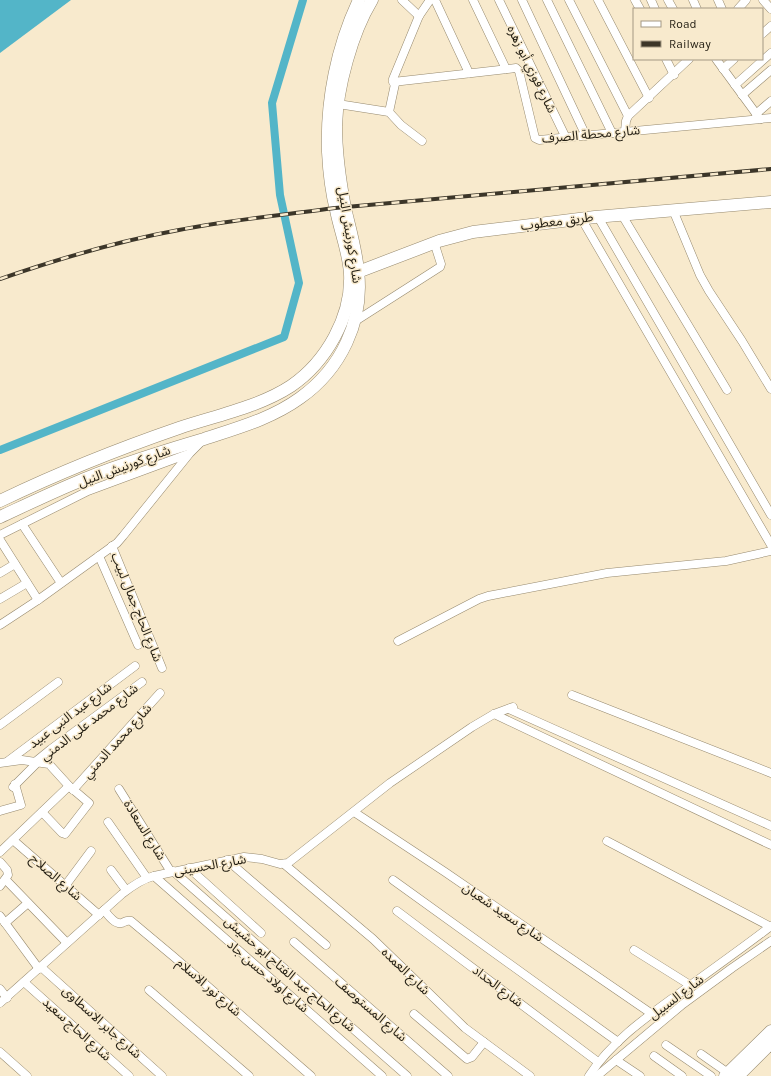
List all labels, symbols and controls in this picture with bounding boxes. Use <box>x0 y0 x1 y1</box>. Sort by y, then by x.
legend <box>633 8 763 60</box>
text: Road <box>669 17 697 31</box>
street label: شارع فوزي أبو زهره <box>502 23 560 117</box>
text: Railway <box>669 37 711 51</box>
street label: شارع محطة الصرف <box>541 122 641 149</box>
street label: شارع كورنيش النيل <box>332 186 365 285</box>
street label: طريق معطوب <box>520 209 594 234</box>
street label: شارع كورنيش النيل <box>76 442 173 493</box>
street label: شارع الحاج جمال لبيب <box>105 550 166 665</box>
street label: شارع عبد النبى عبيد <box>25 679 116 754</box>
street label: شارع محمد على الدمني <box>37 680 143 766</box>
street label: شارع محمد الدمني <box>80 701 157 783</box>
street label: شارع السعادة <box>118 797 169 864</box>
street label: شارع الصلاح <box>25 851 85 906</box>
street label: شارع الحسينى <box>173 851 248 882</box>
street label: شارع سعيد شعبان <box>458 879 546 947</box>
street label: شارع الحاج عبد الفتاح ابو حشيش <box>220 913 358 1037</box>
street label: شارع اولاد حسن جاد <box>222 937 312 1018</box>
street label: شارع العمده <box>377 944 433 1000</box>
street label: شارع نور الاسلام <box>172 955 244 1021</box>
street label: شارع الحداد <box>468 962 526 1012</box>
street label: شارع السبيل <box>646 972 708 1025</box>
street label: شارع المستوصف <box>330 974 410 1047</box>
street label: شارع جابر الاسطاوى <box>57 983 145 1064</box>
street label: شارع الحاج سعيد <box>38 994 114 1066</box>

